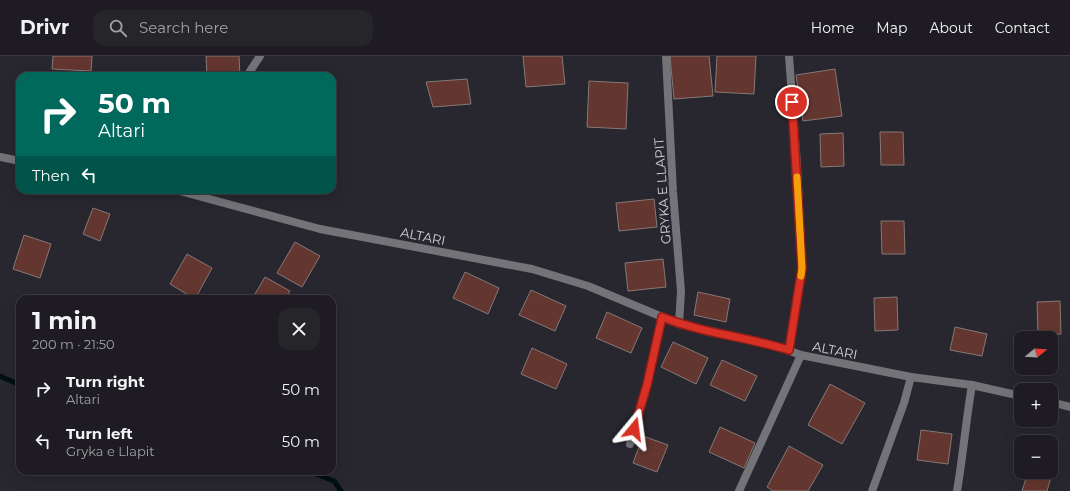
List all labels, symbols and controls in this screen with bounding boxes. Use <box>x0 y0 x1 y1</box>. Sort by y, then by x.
search box <box>93 10 373 46</box>
text: Drivr <box>20 16 69 39</box>
icon: search <box>107 17 129 39</box>
text: Search here <box>139 18 228 37</box>
text: Home <box>811 19 854 37</box>
text: Map <box>876 19 907 37</box>
text: About <box>929 19 973 37</box>
text: Contact <box>995 19 1050 37</box>
pin <box>775 85 809 119</box>
text: 50 m <box>98 86 171 120</box>
icon: right <box>32 88 84 140</box>
icon: arrive <box>781 91 803 113</box>
text: Altari <box>98 120 145 142</box>
street label: GRYKA E LLAPIT <box>650 137 674 245</box>
icon: left <box>78 164 100 186</box>
text: Then <box>32 166 70 185</box>
street label: ALTARI <box>399 224 447 248</box>
text: 1 min <box>32 306 97 335</box>
button: close <box>278 308 320 350</box>
north arrow <box>1014 331 1058 375</box>
map controls <box>1014 331 1058 479</box>
text: 200 m · 21:50 <box>32 336 115 352</box>
street label: ALTARI <box>811 338 859 362</box>
text: Turn right <box>66 372 145 391</box>
icon: right <box>32 378 54 400</box>
text: 50 m <box>282 380 320 399</box>
button: + <box>1014 383 1058 427</box>
text: Altari <box>66 391 100 407</box>
position arrow <box>613 408 655 450</box>
text: Turn left <box>66 424 133 443</box>
icon: left <box>32 430 54 452</box>
text: 50 m <box>282 432 320 451</box>
button: − <box>1014 435 1058 479</box>
text: Gryka e Llapit <box>66 443 155 459</box>

